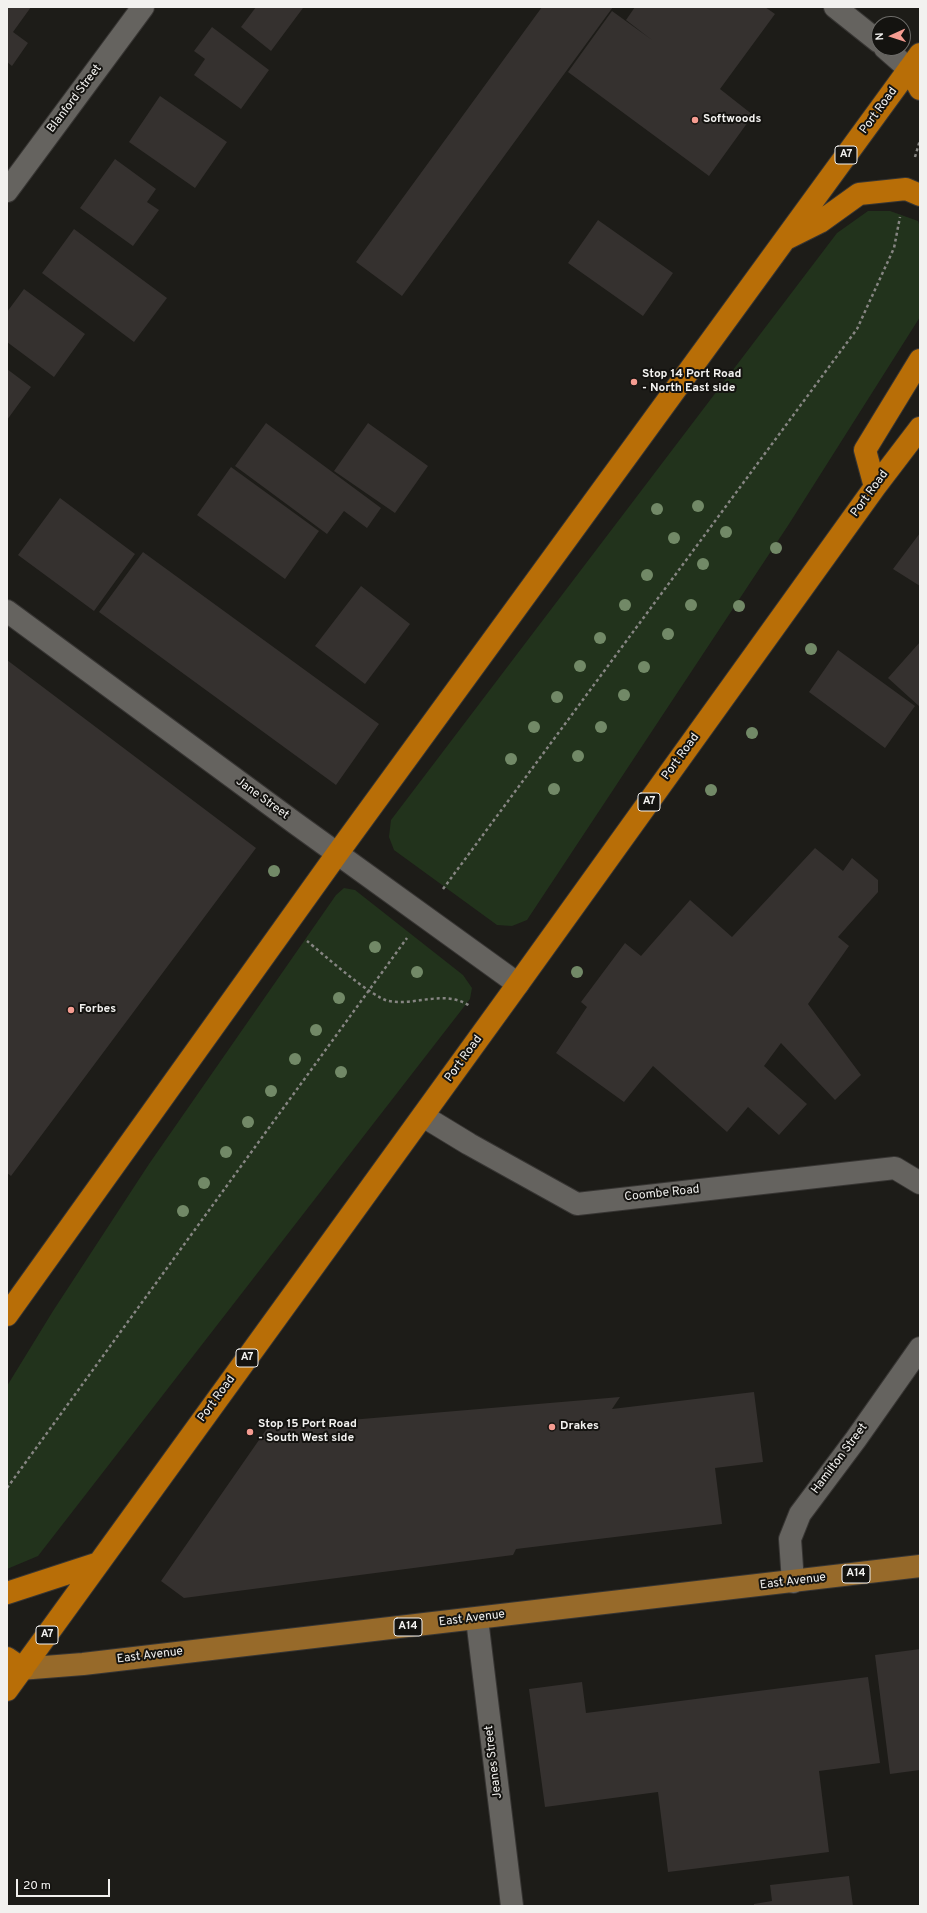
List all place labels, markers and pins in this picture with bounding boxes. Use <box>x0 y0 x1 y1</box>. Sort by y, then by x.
place label: Softwoods <box>703 113 761 127</box>
marker: Softwoods <box>690 115 700 125</box>
place label: Stop 14 Port Road - North East side <box>642 368 741 396</box>
marker: Stop 14 Port Road - North East side <box>629 377 639 387</box>
place label: Forbes <box>79 1003 116 1017</box>
marker: Forbes <box>66 1005 76 1015</box>
place label: Stop 15 Port Road - South West side <box>258 1418 357 1446</box>
place label: Drakes <box>560 1420 599 1434</box>
marker: Drakes <box>547 1422 557 1432</box>
marker: Stop 15 Port Road - South West side <box>245 1427 255 1437</box>

